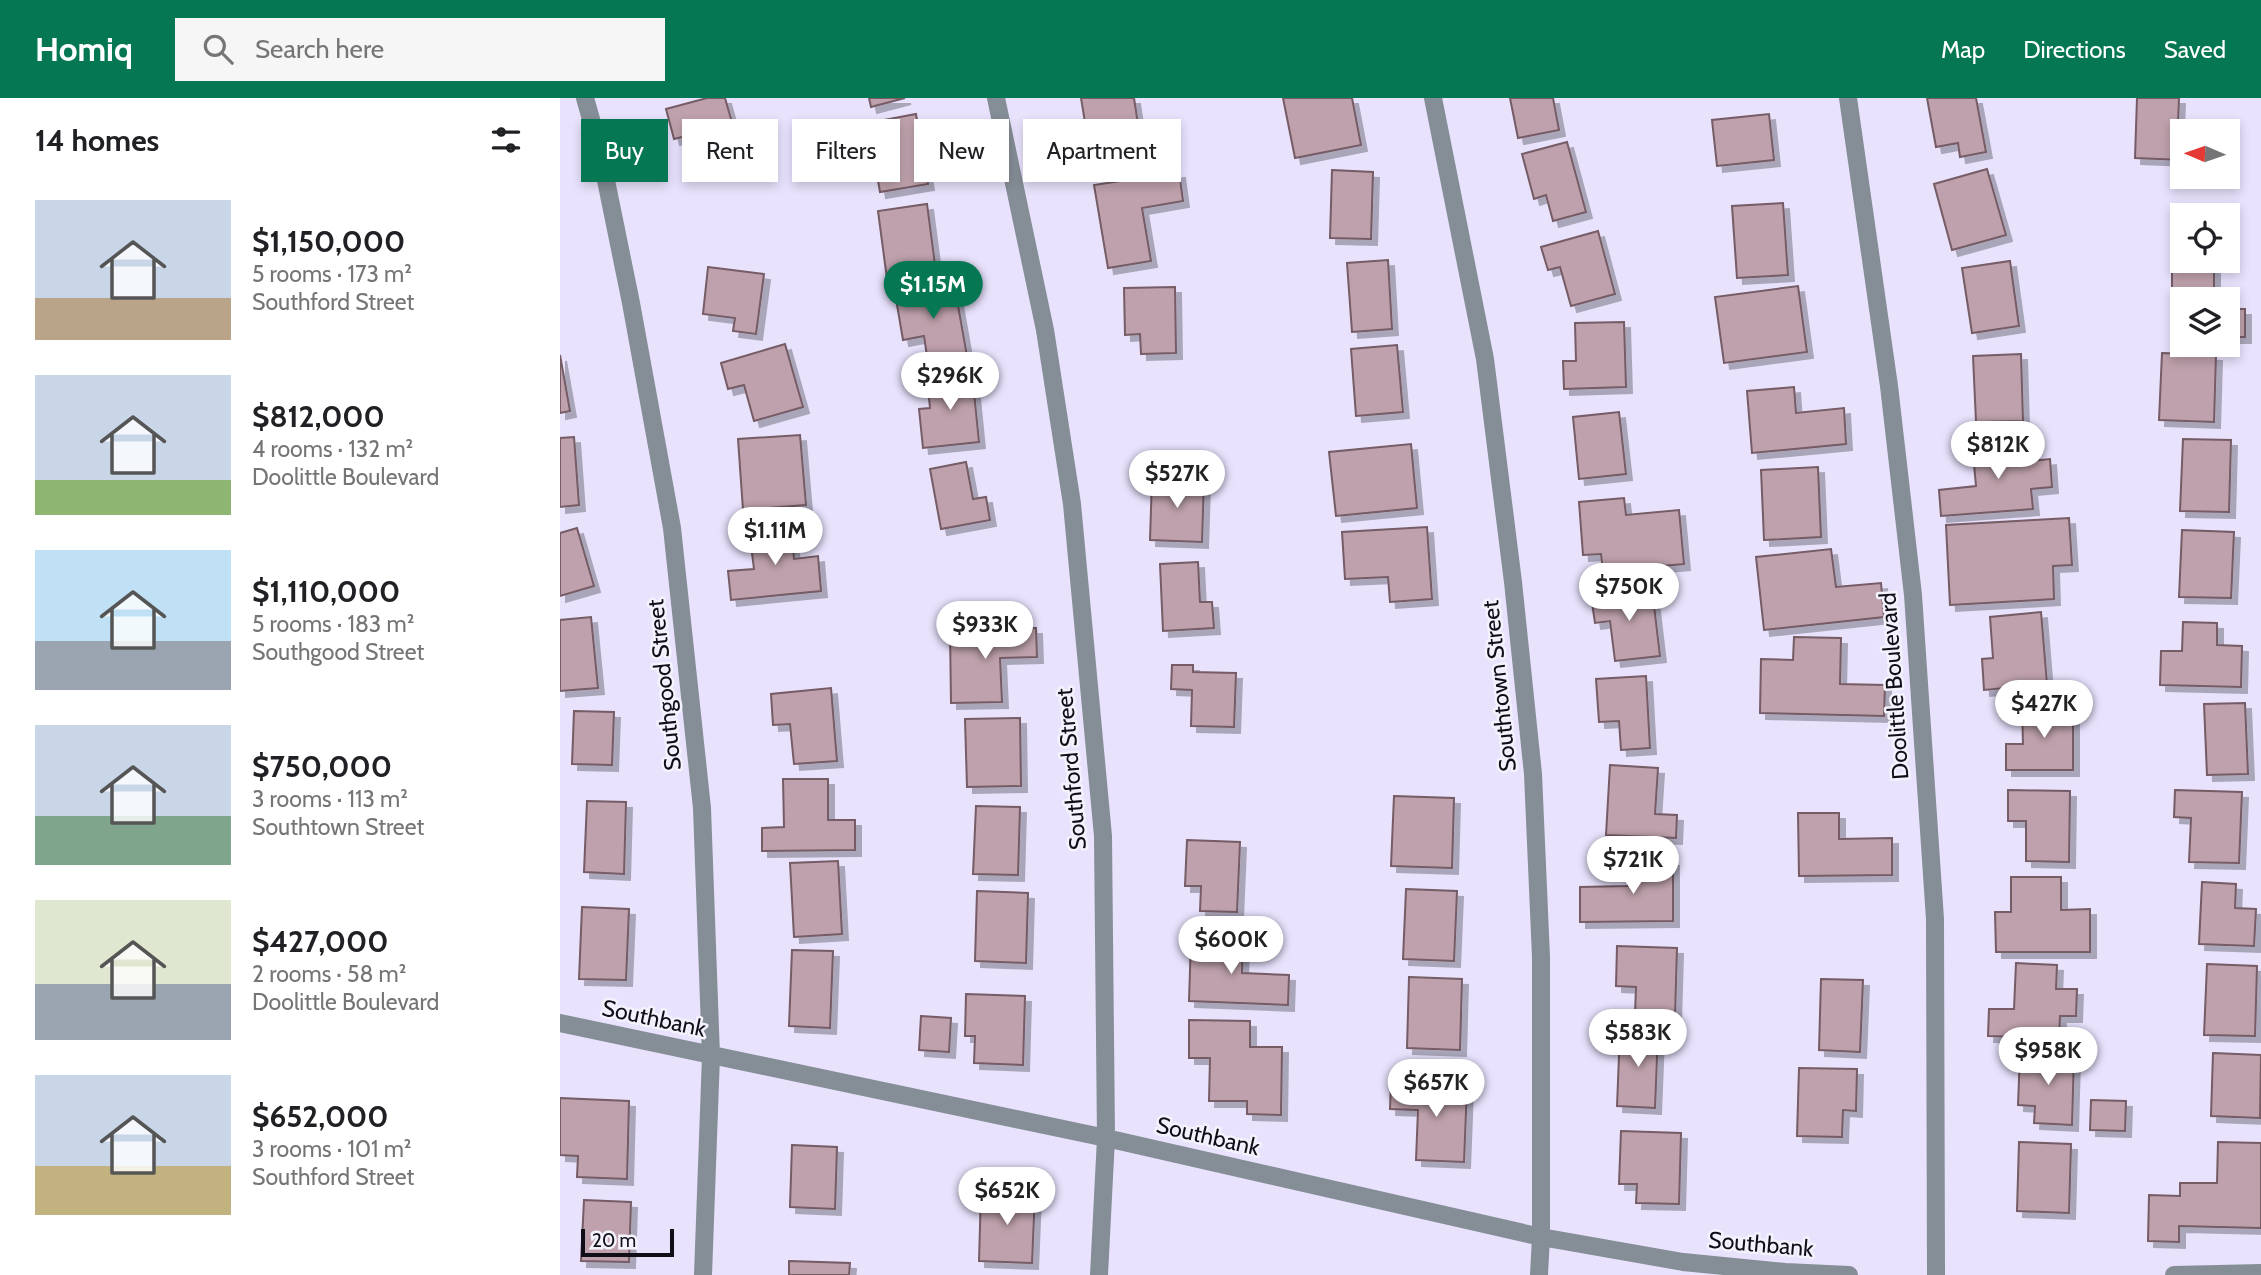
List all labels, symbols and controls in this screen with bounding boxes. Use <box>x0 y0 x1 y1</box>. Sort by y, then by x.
search box <box>175 18 665 81</box>
text: Homiq <box>35 29 133 69</box>
icon: search <box>199 30 237 68</box>
text: Search here <box>255 33 384 65</box>
text: Map <box>1941 35 1985 64</box>
text: Directions <box>2023 35 2126 64</box>
text: Saved <box>2164 35 2226 64</box>
chip: Buy <box>581 119 668 182</box>
chip: Rent <box>682 119 778 182</box>
chip: Filters <box>792 119 900 182</box>
chip: New <box>914 119 1009 182</box>
chip: Apartment <box>1023 119 1181 182</box>
north arrow <box>2170 119 2240 189</box>
map controls <box>2170 119 2240 357</box>
icon: filters <box>487 121 525 159</box>
text: 14 homes <box>35 122 159 159</box>
button: locate <box>2170 203 2240 273</box>
text: $1,150,000 <box>252 223 405 260</box>
icon: home <box>91 228 175 312</box>
text: 5 rooms · 173 m² <box>252 260 412 288</box>
pin: $1.15M <box>876 262 990 321</box>
text: $1.15M <box>900 270 966 298</box>
button: layers <box>2170 287 2240 357</box>
text: Southford Street <box>252 288 414 316</box>
pin: $296K <box>901 352 999 412</box>
text: $296K <box>917 361 983 389</box>
text: $812,000 <box>252 398 385 435</box>
icon: home <box>91 403 175 487</box>
pin: $812K <box>1949 422 2047 481</box>
text: $812K <box>1967 430 2029 458</box>
text: 4 rooms · 132 m² <box>252 435 413 463</box>
pin: $527K <box>1128 450 1226 510</box>
text: $527K <box>1145 459 1209 487</box>
text: Doolittle Boulevard <box>252 463 439 491</box>
pin: $1.11M <box>718 508 832 567</box>
text: $1.11M <box>744 516 806 544</box>
pin: $750K <box>1580 564 1678 623</box>
text: $750K <box>1595 572 1663 600</box>
text: $1,110,000 <box>252 573 400 610</box>
icon: home <box>91 578 175 662</box>
street label: Doolittle Boulevard <box>1873 592 1915 780</box>
street label: Southgood Street <box>641 598 687 772</box>
street label: Southtown Street <box>1476 599 1522 773</box>
pin: $933K <box>936 602 1034 661</box>
text: 5 rooms · 183 m² <box>252 610 414 638</box>
text: $933K <box>952 610 1018 638</box>
text: Southgood Street <box>252 638 424 666</box>
pin: $427K <box>1995 680 2093 740</box>
street label: Southford Street <box>1050 687 1092 851</box>
text: $427K <box>2011 689 2077 717</box>
text: $750,000 <box>252 748 392 785</box>
icon: home <box>91 753 175 837</box>
text: 3 rooms · 113 m² <box>252 785 408 813</box>
text: Southtown Street <box>252 813 424 841</box>
pin: $721K <box>1584 836 1682 896</box>
text: $721K <box>1603 845 1663 873</box>
pin: $600K <box>1182 916 1280 976</box>
text: $427,000 <box>252 923 388 960</box>
text: $600K <box>1194 925 1268 953</box>
icon: home <box>91 928 175 1012</box>
text: 2 rooms · 58 m² <box>252 960 406 988</box>
text: Doolittle Boulevard <box>252 988 439 1016</box>
street label: Southbank <box>600 993 709 1043</box>
pin: $583K <box>1589 1010 1687 1069</box>
text: $583K <box>1605 1018 1671 1046</box>
pin: $958K <box>1999 1028 2097 1087</box>
text: $958K <box>2015 1036 2081 1064</box>
pin: $657K <box>1387 1060 1485 1119</box>
text: $657K <box>1404 1068 1468 1096</box>
text: $652,000 <box>252 1098 388 1135</box>
icon: home <box>91 1103 175 1187</box>
street label: Southbank <box>1154 1111 1263 1162</box>
text: 3 rooms · 101 m² <box>252 1135 411 1163</box>
text: Southford Street <box>252 1163 414 1191</box>
pin: $652K <box>958 1168 1056 1227</box>
text: $652K <box>974 1176 1040 1204</box>
street label: Southbank <box>1707 1225 1815 1263</box>
scale bar <box>581 1226 674 1258</box>
text: 20 m <box>592 1229 636 1252</box>

